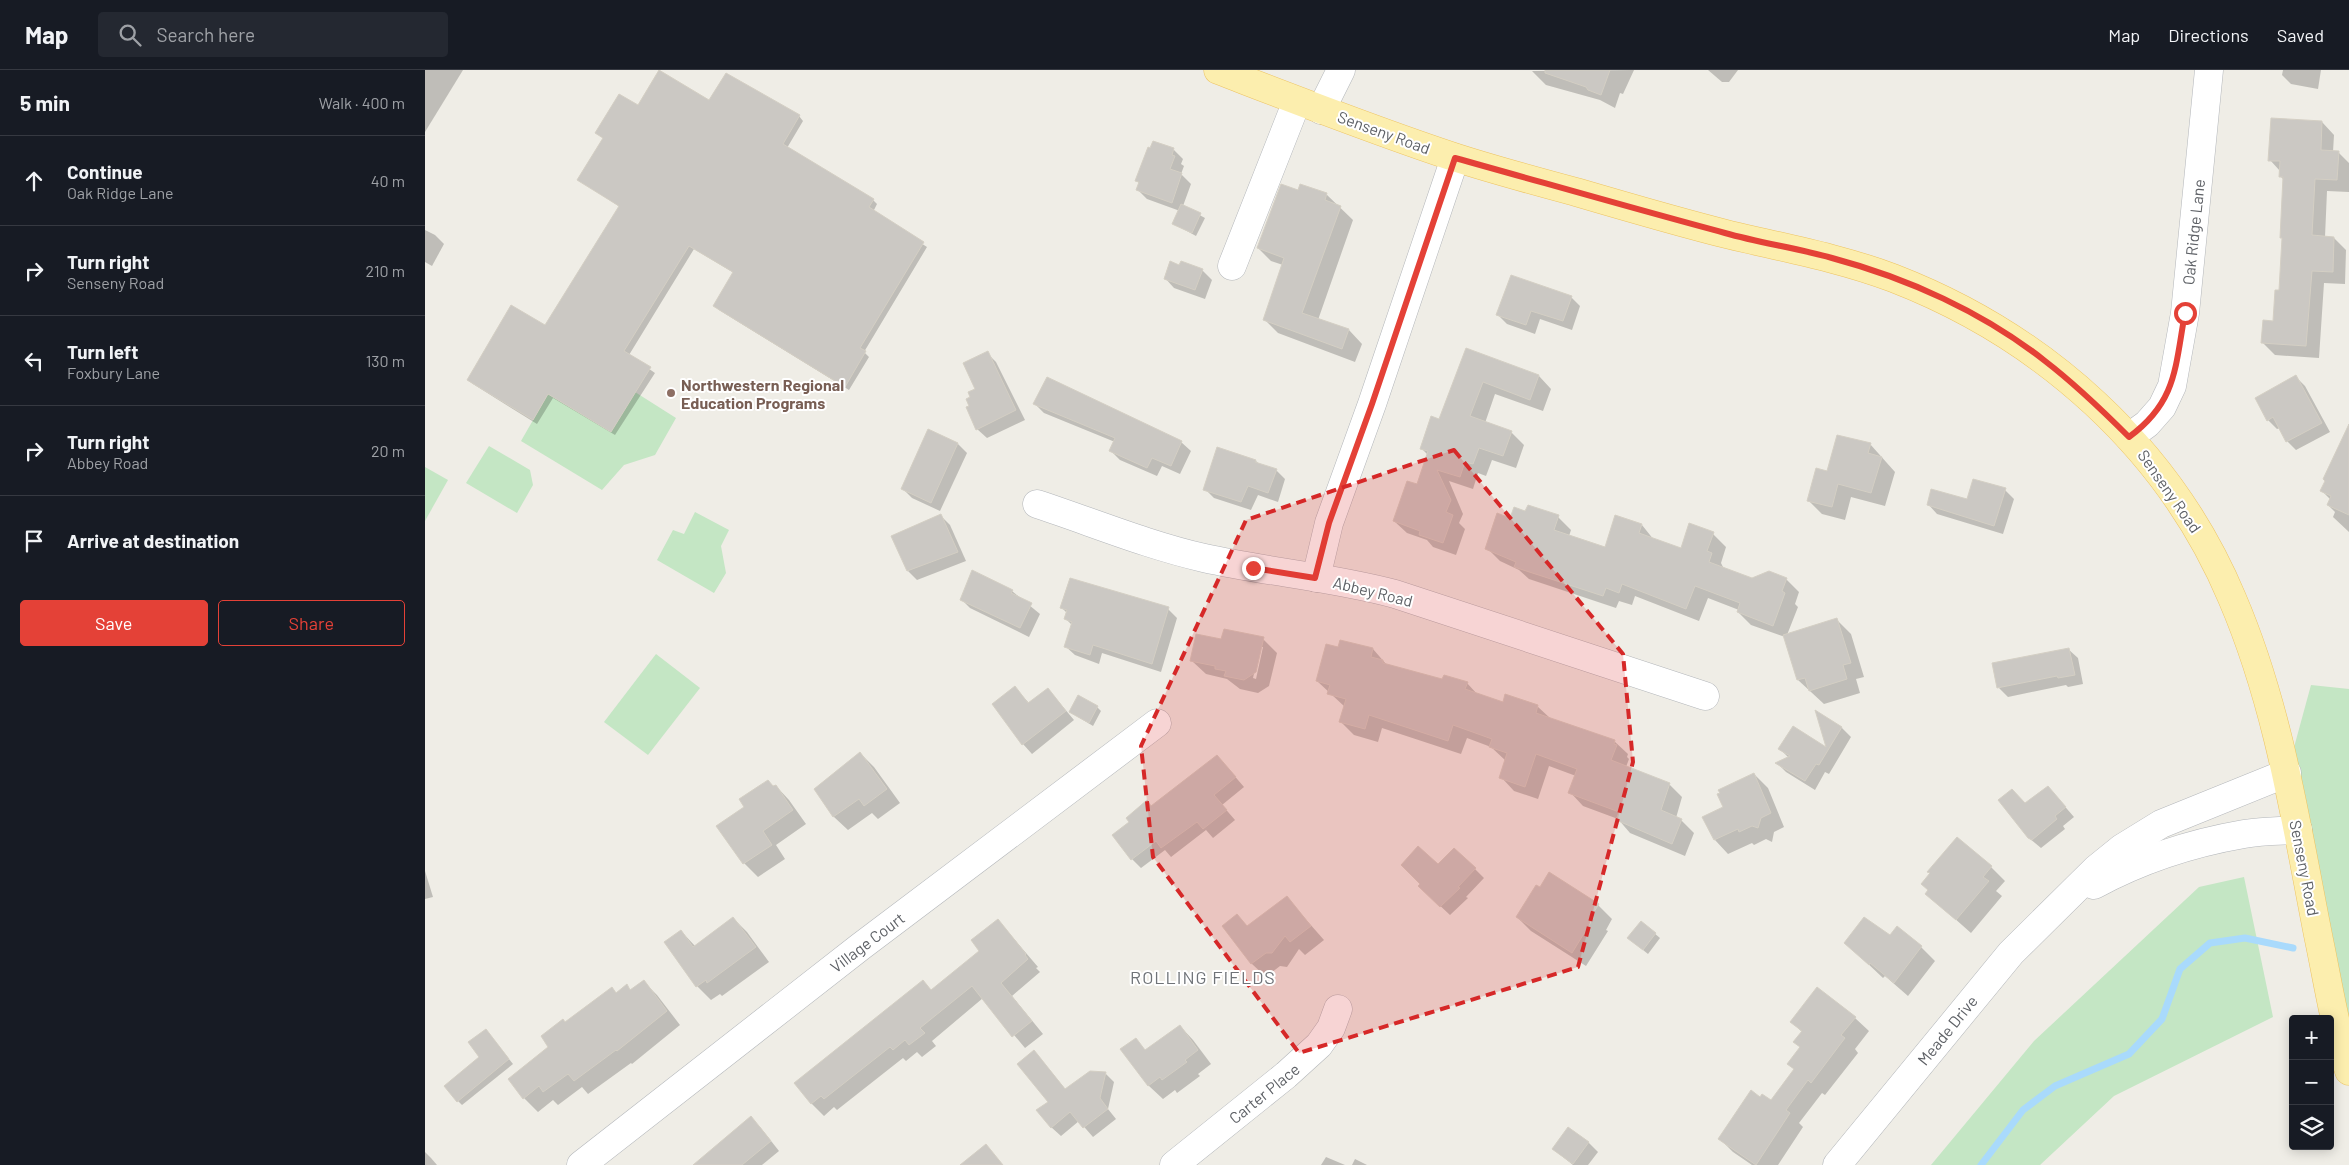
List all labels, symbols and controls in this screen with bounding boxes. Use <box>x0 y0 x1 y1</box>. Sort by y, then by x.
search box <box>98 12 448 57</box>
text: Map <box>25 20 68 49</box>
icon: search <box>116 21 144 49</box>
text: Search here <box>156 23 255 46</box>
text: Map <box>2108 24 2140 46</box>
text: Directions <box>2168 24 2249 46</box>
text: Saved <box>2277 24 2324 46</box>
text: 5 min <box>20 90 70 115</box>
text: Walk · 400 m <box>319 93 405 112</box>
street label: Senseny Road <box>1335 106 1433 158</box>
text: Continue <box>67 160 143 183</box>
icon: ahead <box>20 167 48 195</box>
text: 40 m <box>371 171 405 190</box>
street label: Oak Ridge Lane <box>2178 178 2208 286</box>
text: Oak Ridge Lane <box>67 183 173 202</box>
text: Turn right <box>67 250 149 273</box>
icon: right <box>20 257 48 285</box>
text: 210 m <box>366 261 405 280</box>
text: Senseny Road <box>67 273 164 292</box>
route start <box>2174 302 2197 325</box>
text: Turn left <box>67 340 138 363</box>
icon: left <box>20 347 48 375</box>
text: 130 m <box>366 351 405 370</box>
text: Foxbury Lane <box>67 363 160 382</box>
place label: Northwestern Regional Education Programs <box>681 375 844 412</box>
marker: Northwestern Regional Education Programs <box>665 387 677 399</box>
text: Turn right <box>67 430 149 453</box>
icon: right <box>20 437 48 465</box>
text: 20 m <box>371 441 405 460</box>
street label: Senseny Road <box>2134 446 2206 536</box>
text: Abbey Road <box>67 453 148 472</box>
icon: arrive <box>20 527 48 555</box>
text: Arrive at destination <box>67 529 239 552</box>
route end <box>1242 557 1265 580</box>
street label: Abbey Road <box>1331 572 1415 610</box>
button: Save <box>20 600 208 646</box>
button: Share <box>218 600 405 646</box>
street label: Senseny Road <box>2286 819 2324 917</box>
street label: Village Court <box>826 908 908 976</box>
district label: ROLLING FIELDS <box>1130 966 1276 988</box>
street label: Meade Drive <box>1913 991 1981 1069</box>
map controls <box>2289 1015 2334 1150</box>
button: + <box>2289 1015 2334 1060</box>
street label: Carter Place <box>1225 1059 1303 1127</box>
button: − <box>2289 1060 2334 1105</box>
button: layers <box>2289 1105 2334 1150</box>

